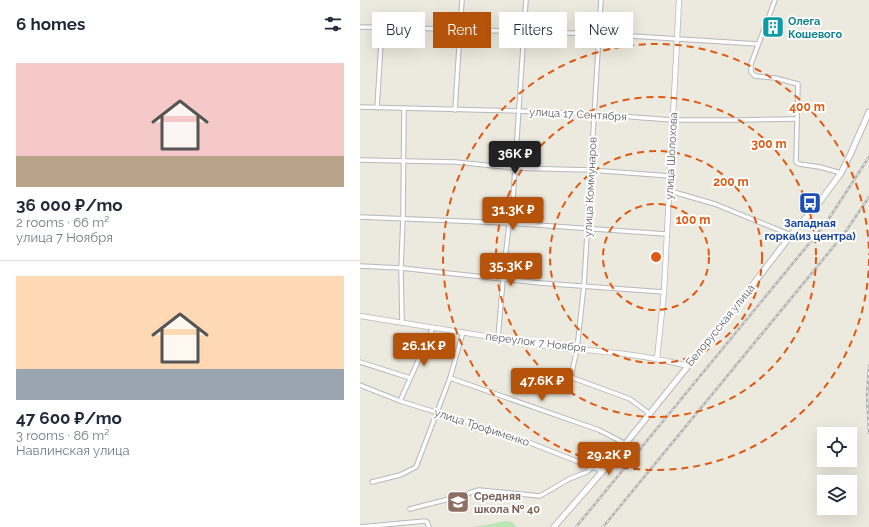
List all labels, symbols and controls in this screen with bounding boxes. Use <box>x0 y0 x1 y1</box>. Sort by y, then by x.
chip: Buy <box>372 12 425 48</box>
chip: Rent <box>433 12 491 48</box>
chip: Filters <box>499 12 567 48</box>
chip: New <box>575 12 633 48</box>
icon: filters <box>322 13 344 35</box>
text: 6 homes <box>16 14 85 34</box>
building icon: Олега Кошевого <box>760 14 786 40</box>
place label: Олега Кошевого <box>788 15 842 41</box>
icon: home <box>144 89 216 161</box>
text: 400 m <box>789 100 825 114</box>
street label: улица 17 Сентября <box>529 105 627 124</box>
street label: улица Шолохова <box>663 112 680 200</box>
street label: улица Коммунаров <box>581 137 600 237</box>
text: 300 m <box>751 137 787 151</box>
pin: 36K ₽ <box>487 141 543 175</box>
text: 36K ₽ <box>498 146 532 161</box>
text: 200 m <box>713 175 749 189</box>
bus stop icon: Западная горка(из центра) <box>797 190 823 216</box>
text: 36 000 ₽/mo <box>16 195 123 215</box>
pin: 31.3K ₽ <box>476 197 550 231</box>
text: 31.3K ₽ <box>491 202 535 217</box>
text: 100 m <box>676 213 710 227</box>
text: 2 rooms · 66 m² <box>16 215 109 230</box>
place label: Западная горка(из центра) <box>764 217 856 243</box>
text: улица 7 Ноября <box>16 230 113 245</box>
centre of rings <box>649 250 663 264</box>
pin: 35.3K ₽ <box>474 253 548 287</box>
text: 35.3K ₽ <box>489 258 533 273</box>
street label: Белорусская улица <box>683 282 757 369</box>
icon: home <box>144 302 216 374</box>
street label: переулок 7 Ноября <box>485 330 587 355</box>
pin: 26.1K ₽ <box>387 333 461 367</box>
text: 26.1K ₽ <box>402 338 446 353</box>
pin: 47.6K ₽ <box>505 368 579 402</box>
text: 47.6K ₽ <box>520 373 564 388</box>
street label: улица Трофименко <box>433 406 532 449</box>
text: 47 600 ₽/mo <box>16 408 122 428</box>
map controls <box>817 427 857 515</box>
button: locate <box>817 427 857 467</box>
text: 3 rooms · 86 m² <box>16 428 109 443</box>
pin: 29.2K ₽ <box>572 442 646 476</box>
text: Навлинская улица <box>16 443 130 458</box>
text: 29.2K ₽ <box>587 447 631 462</box>
button: layers <box>817 475 857 515</box>
school or university icon: Средняя школа № 40 <box>445 489 471 515</box>
place label: Средняя школа № 40 <box>474 490 540 516</box>

